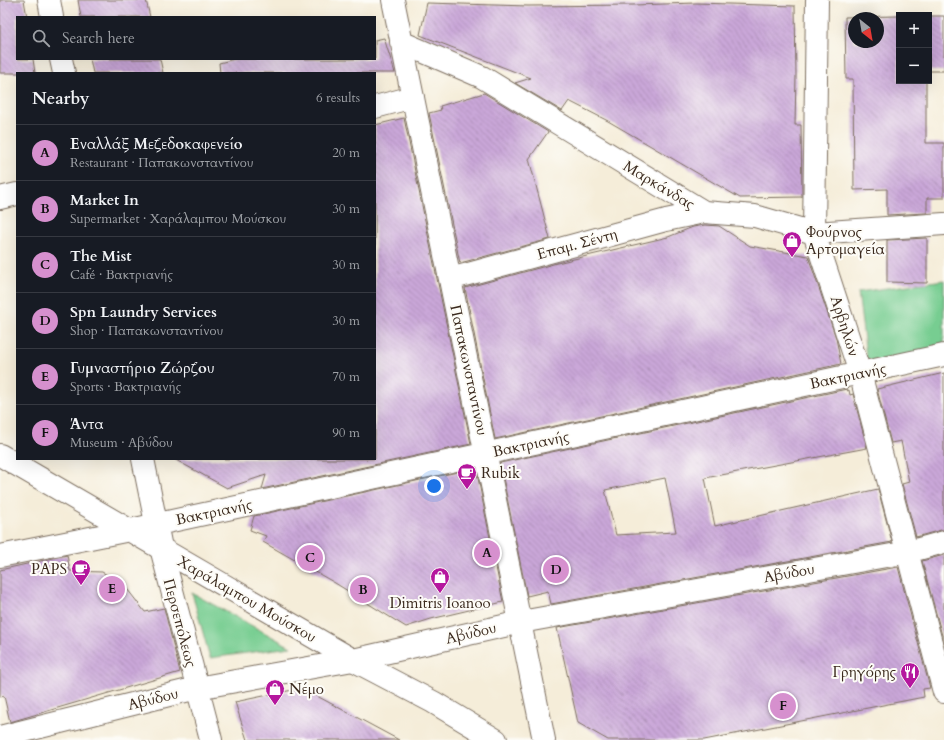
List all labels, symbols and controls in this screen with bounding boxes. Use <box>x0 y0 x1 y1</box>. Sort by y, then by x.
north arrow <box>848 12 884 48</box>
map controls <box>896 12 932 84</box>
button: + <box>896 12 932 48</box>
search box <box>16 16 376 60</box>
icon: search <box>30 27 52 49</box>
text: Search here <box>62 28 135 48</box>
button: − <box>896 48 932 84</box>
text: Nearby <box>32 87 89 110</box>
text: 6 results <box>316 89 360 107</box>
text: Εναλλάξ Μεζεδοκαφενείο <box>70 134 242 154</box>
text: A <box>40 144 50 162</box>
text: 20 m <box>332 144 360 162</box>
text: Restaurant · Παπακωνσταντίνου <box>70 154 254 172</box>
street label: Μαρκάνδας <box>620 156 699 214</box>
text: Market In <box>70 190 139 210</box>
text: B <box>40 200 50 218</box>
text: 30 m <box>332 200 360 218</box>
text: Supermarket · Χαράλαμπου Μούσκου <box>70 210 286 228</box>
place label: Φούρνος Αρτομαγεία <box>806 222 884 259</box>
street label: Επαμ. Σέντη <box>535 224 619 264</box>
shop icon: Φούρνος Αρτομαγεία <box>781 230 803 258</box>
text: The Mist <box>70 246 132 266</box>
text: C <box>40 256 50 274</box>
text: 30 m <box>332 256 360 274</box>
text: Café · Βακτριανής <box>70 266 173 284</box>
street label: Αρβηλών <box>826 293 864 359</box>
text: Spn Laundry Services <box>70 302 217 322</box>
street label: Παπακωνσταντίνου <box>445 303 493 437</box>
text: D <box>39 312 51 330</box>
text: 30 m <box>332 312 360 330</box>
text: Shop · Παπακωνσταντίνου <box>70 322 223 340</box>
text: Γυμναστήριο Ζώρζου <box>70 358 215 378</box>
street label: Βακτριανής <box>808 358 889 394</box>
text: E <box>41 368 49 386</box>
text: 70 m <box>332 368 360 386</box>
text: Sports · Βακτριανής <box>70 378 181 396</box>
text: Άντα <box>70 414 103 434</box>
text: F <box>41 424 49 442</box>
text: 90 m <box>332 424 360 442</box>
street label: Βακτριανής <box>491 426 572 462</box>
text: Museum · Αβύδου <box>70 434 173 452</box>
cafe icon: Rubik <box>456 462 478 490</box>
place label: Rubik <box>481 463 520 483</box>
your location <box>424 476 444 496</box>
street label: Βακτριανής <box>174 494 255 530</box>
pin: A <box>474 538 500 568</box>
pin: C <box>297 543 323 573</box>
street label: Χαράλαμπου Μούσκου <box>174 551 320 647</box>
pin: D <box>543 555 569 585</box>
cafe icon: PAPS <box>70 558 92 586</box>
place label: PAPS <box>31 559 67 579</box>
street label: Αβύδου <box>762 559 816 587</box>
shop icon: Dimitris Ioanoo <box>429 566 451 594</box>
pin: E <box>99 574 125 604</box>
pin: B <box>350 575 376 605</box>
street label: Περσεπόλεως <box>159 576 202 670</box>
place label: Dimitris Ioanoo <box>389 593 491 613</box>
street label: Αβύδου <box>444 617 499 649</box>
restaurant icon: Γρηγόρης <box>899 661 921 689</box>
place label: Γρηγόρης <box>832 662 897 682</box>
shop icon: Νέμο <box>264 678 286 706</box>
place label: Νέμο <box>289 679 324 699</box>
street label: Αβύδου <box>126 683 181 715</box>
pin: F <box>770 691 796 721</box>

